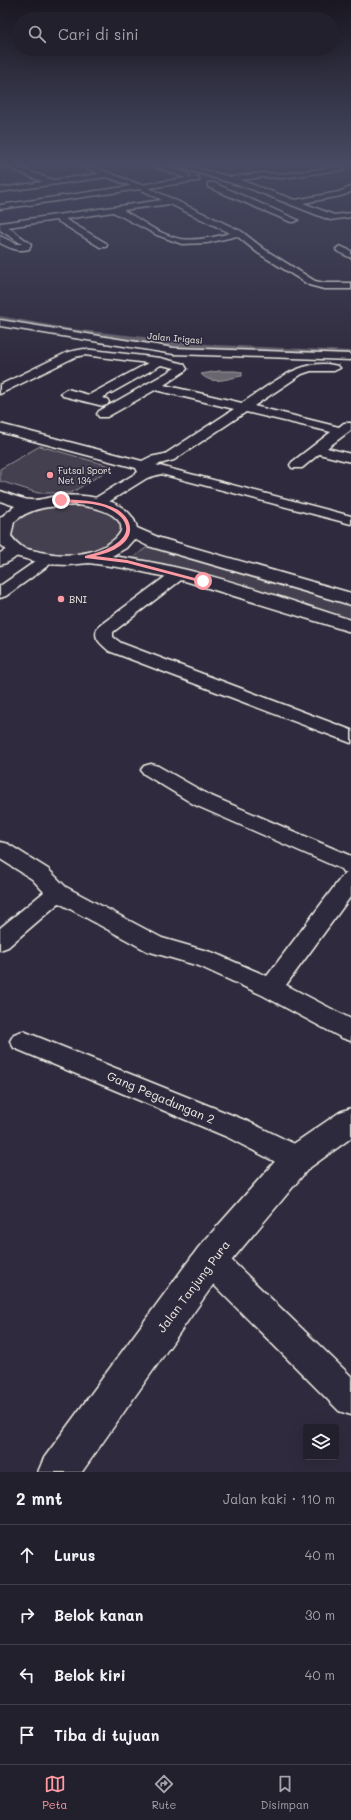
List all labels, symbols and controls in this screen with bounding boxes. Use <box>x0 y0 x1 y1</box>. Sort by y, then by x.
search box <box>12 12 339 56</box>
icon: search <box>26 23 48 45</box>
text: Cari di sini <box>58 24 139 44</box>
street label: Jalan Irigasi <box>147 330 203 346</box>
place label: Futsal Sport Net 134 <box>58 465 112 486</box>
marker: Futsal Sport Net 134 <box>45 470 55 480</box>
route end <box>52 491 70 509</box>
route start <box>194 572 212 590</box>
place label: BNI <box>69 592 88 606</box>
marker: BNI <box>56 594 66 604</box>
street label: Gang Pegadungan 2 <box>105 1067 217 1127</box>
street label: Jalan Tanjung Pura <box>153 1237 233 1335</box>
map controls <box>303 1424 339 1460</box>
button: layers <box>303 1424 339 1460</box>
text: 2 mnt <box>16 1487 62 1509</box>
text: Jalan kaki · 110 m <box>223 1490 335 1507</box>
icon: ahead <box>16 1544 38 1566</box>
text: Lurus <box>54 1545 95 1565</box>
text: 40 m <box>305 1546 335 1563</box>
icon: right <box>16 1604 38 1626</box>
text: Belok kanan <box>54 1605 143 1625</box>
text: 30 m <box>305 1606 335 1623</box>
icon: left <box>16 1664 38 1686</box>
text: Belok kiri <box>54 1665 126 1685</box>
text: 40 m <box>305 1666 335 1683</box>
icon: arrive <box>16 1724 38 1746</box>
text: Tiba di tujuan <box>54 1725 159 1745</box>
tab: Peta <box>42 1773 67 1812</box>
tab: Rute <box>152 1773 176 1812</box>
tab: Disimpan <box>261 1773 309 1812</box>

